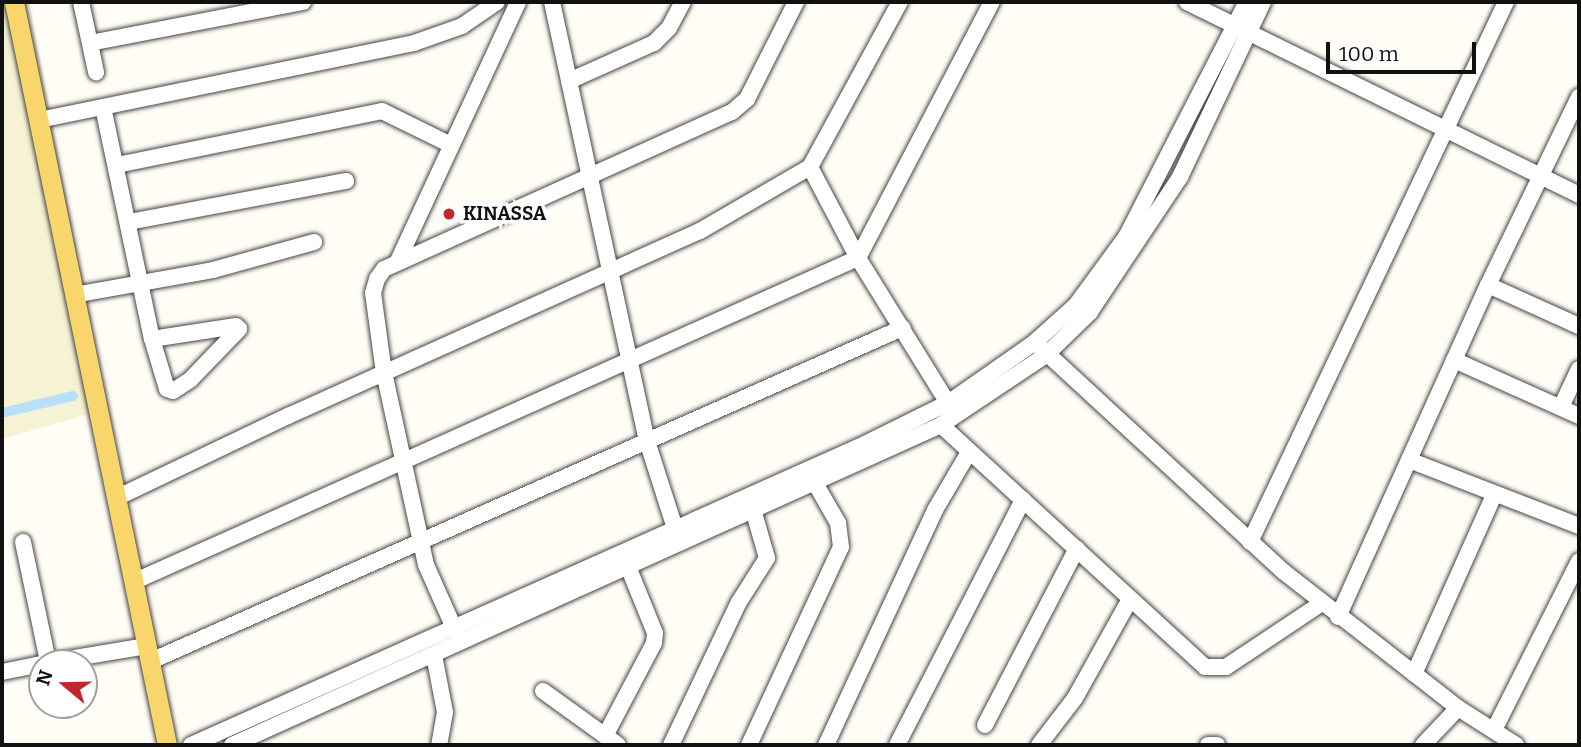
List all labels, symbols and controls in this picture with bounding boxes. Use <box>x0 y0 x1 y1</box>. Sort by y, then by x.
scale bar <box>1329 28 1480 72</box>
text: 100 m <box>1339 41 1399 67</box>
place label: KINASSA <box>463 203 546 225</box>
marker: KINASSA <box>441 206 457 222</box>
north arrow <box>28 649 98 719</box>
text: N <box>31 667 58 688</box>

